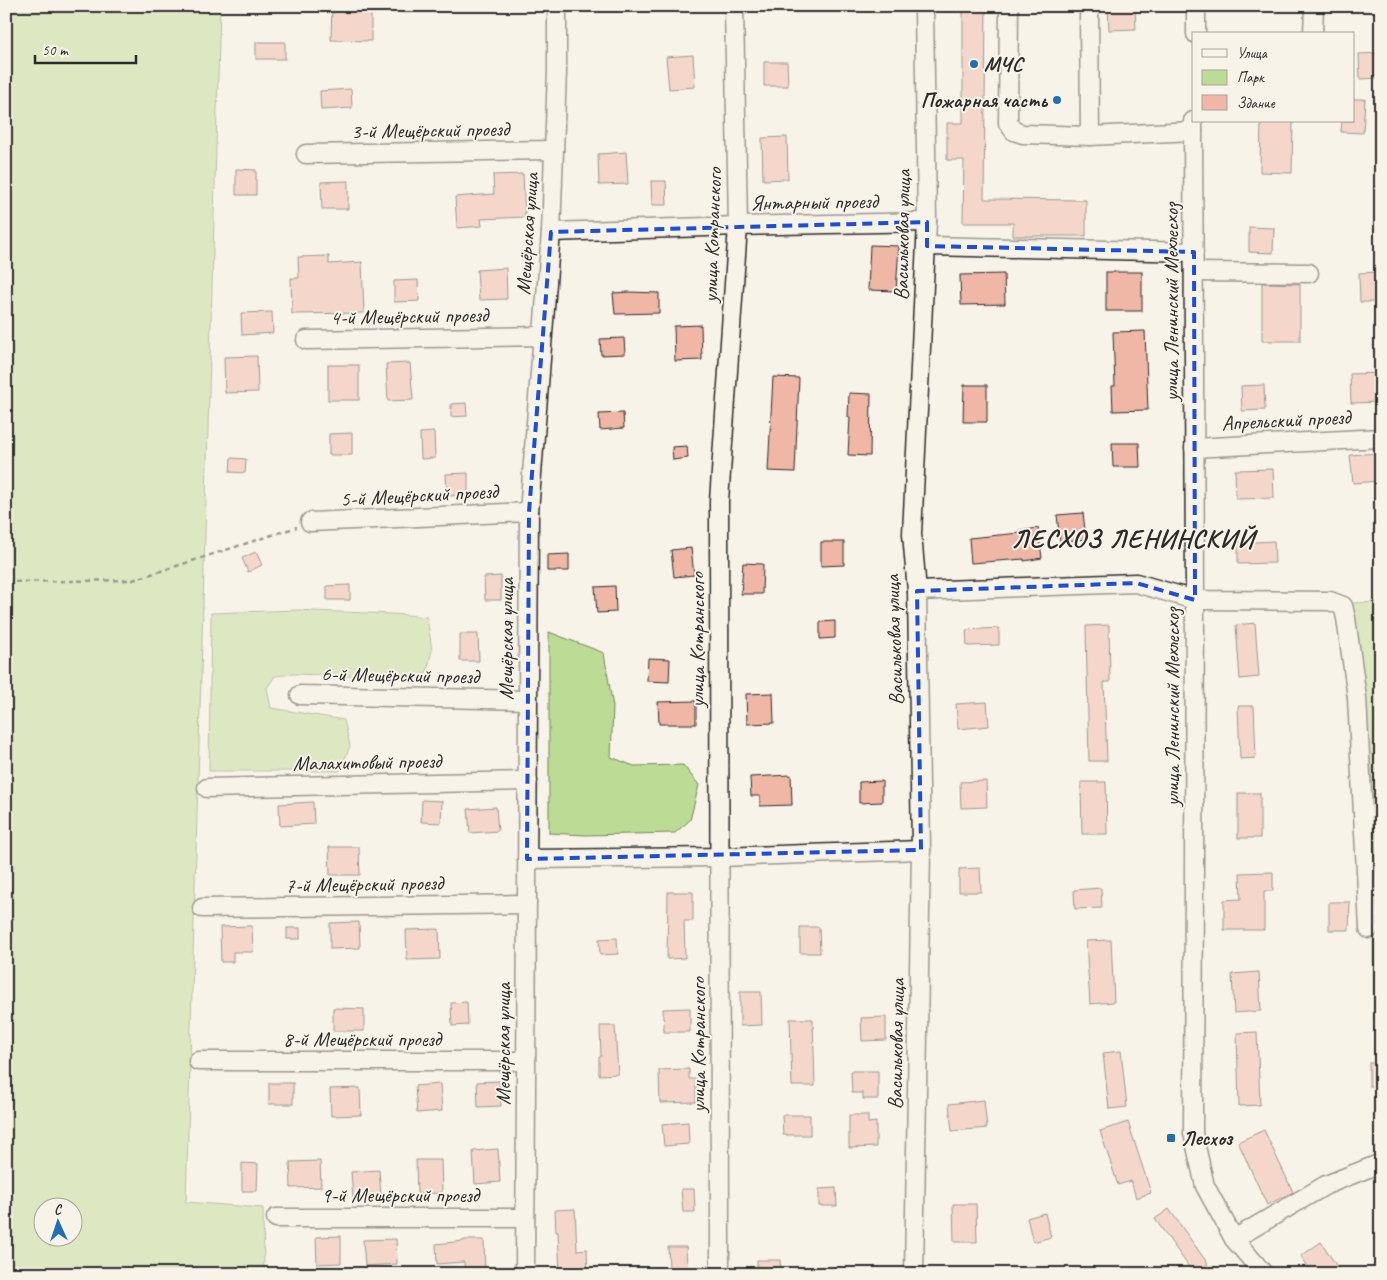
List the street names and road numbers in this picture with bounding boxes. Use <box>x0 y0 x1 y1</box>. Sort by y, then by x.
street label: 3-й Мещёрский проезд <box>351 116 512 144</box>
street label: улица Котранского <box>697 165 727 305</box>
street label: Васильковая улица <box>888 168 916 301</box>
street label: Мещёрская улица <box>510 171 544 296</box>
street label: Янтарный проезд <box>750 188 880 216</box>
street label: улица Ленинский Мехлесхоз <box>1158 201 1184 403</box>
street label: 4-й Мещёрский проезд <box>330 302 491 330</box>
street label: Апрельский проезд <box>1221 404 1354 436</box>
street label: 5-й Мещёрский проезд <box>339 478 501 512</box>
street label: улица Котранского <box>684 571 710 710</box>
street label: Васильковая улица <box>879 573 909 706</box>
street label: Мещёрская улица <box>493 576 519 700</box>
street label: улица Ленинский Мехлесхоз <box>1159 606 1185 808</box>
street label: 6-й Мещёрский проезд <box>321 661 482 689</box>
street label: Малахитовый проезд <box>293 748 444 776</box>
street label: 7-й Мещёрский проезд <box>285 870 446 898</box>
street label: улица Котранского <box>685 976 711 1115</box>
street label: Васильковая улица <box>882 977 910 1110</box>
street label: Мещёрская улица <box>490 981 516 1105</box>
street label: 8-й Мещёрский проезд <box>283 1026 444 1052</box>
street label: 9-й Мещёрский проезд <box>321 1182 482 1208</box>

